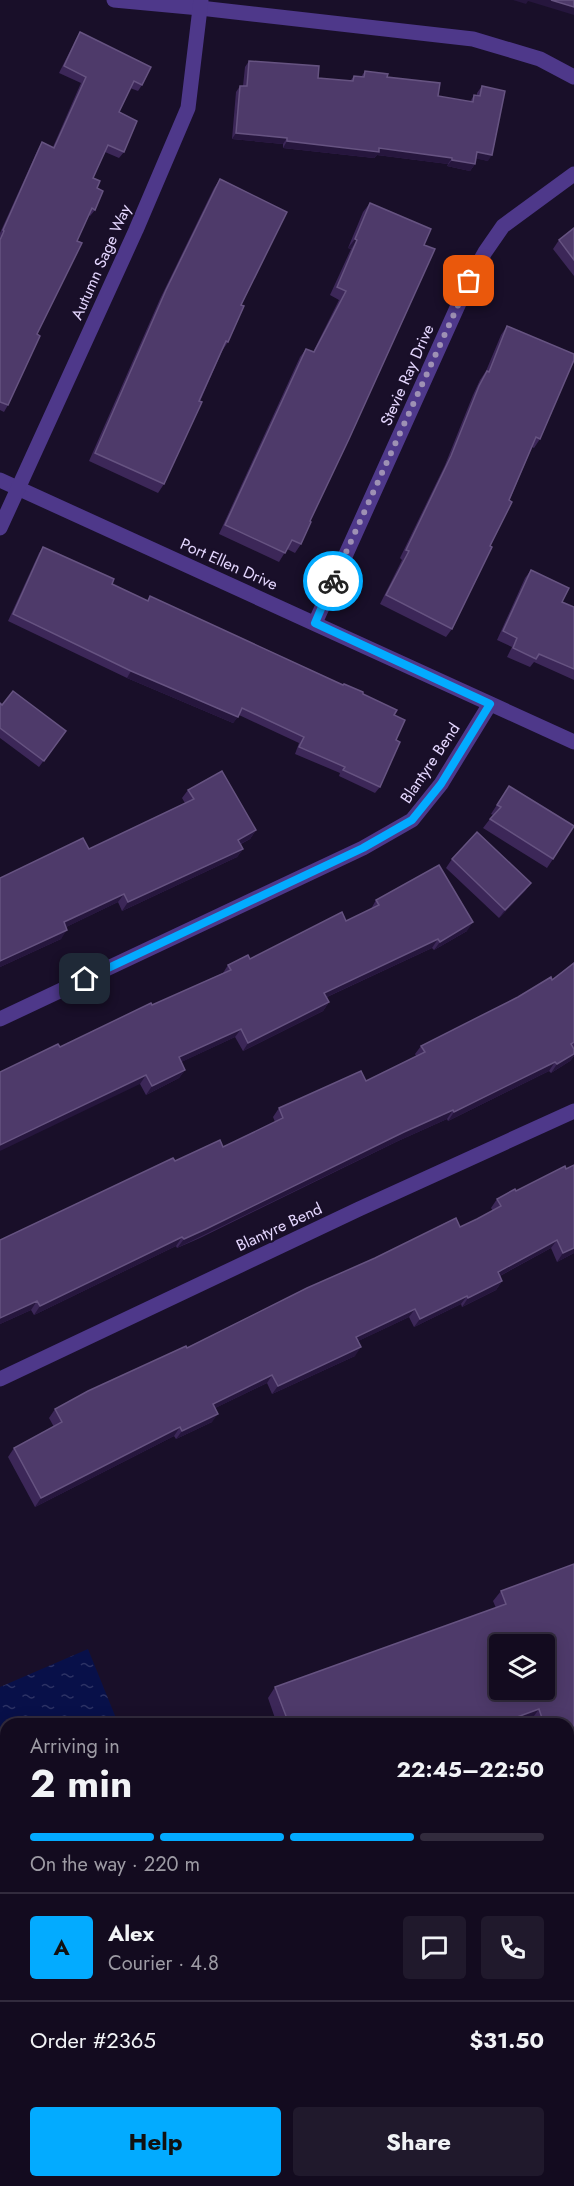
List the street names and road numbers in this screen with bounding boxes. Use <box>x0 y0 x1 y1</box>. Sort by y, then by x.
street label: Autumn Sage Way <box>65 200 137 323</box>
street label: Stevie Ray Drive <box>374 321 440 429</box>
street label: Port Ellen Drive <box>177 532 281 596</box>
street label: Blantyre Bend <box>395 718 465 808</box>
street label: Blantyre Bend <box>232 1197 326 1257</box>

